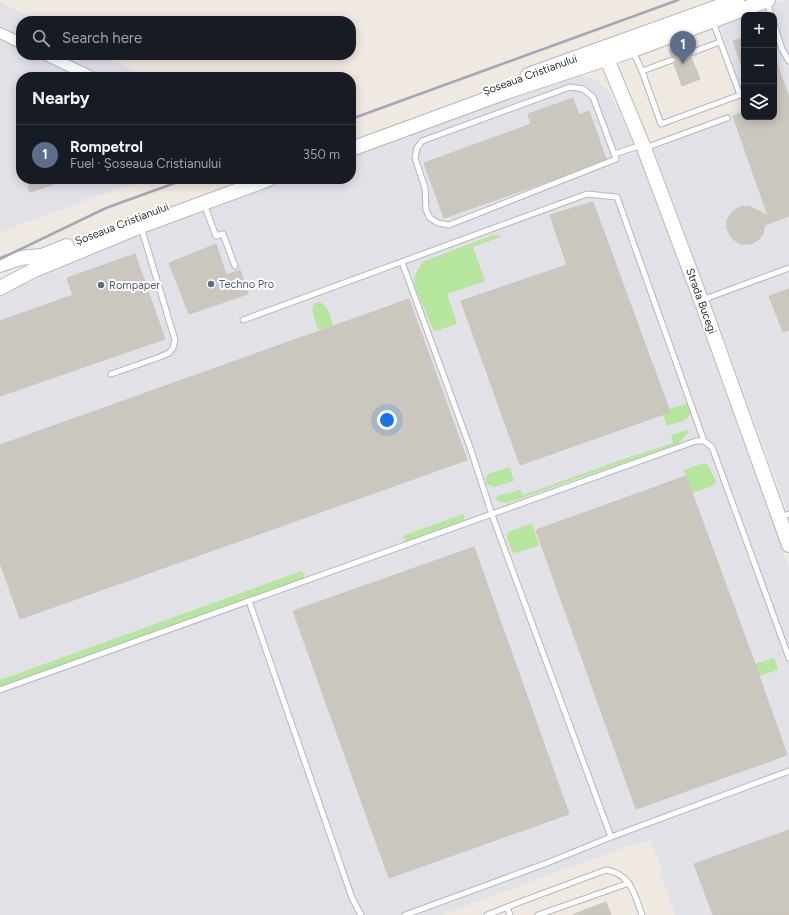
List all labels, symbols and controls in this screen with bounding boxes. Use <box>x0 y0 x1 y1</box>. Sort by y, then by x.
map controls <box>741 12 777 120</box>
button: + <box>741 12 777 48</box>
search box <box>16 16 356 60</box>
icon: search <box>30 27 52 49</box>
text: Search here <box>62 29 142 47</box>
pin: 1 <box>670 31 696 64</box>
button: − <box>741 48 777 84</box>
street label: Șoseaua Cristianului <box>481 52 579 98</box>
button: layers <box>741 84 777 120</box>
text: Nearby <box>32 88 90 108</box>
text: Rompetrol <box>70 138 143 156</box>
text: 1 <box>42 147 48 162</box>
text: 350 m <box>303 147 340 162</box>
text: Fuel · Șoseaua Cristianului <box>70 156 221 171</box>
street label: Șoseaua Cristianului <box>73 200 171 248</box>
street label: Strada Bucegi <box>683 266 719 336</box>
place label: Techno Pro <box>219 278 274 291</box>
place label: Rompaper <box>109 279 160 292</box>
marker: Techno Pro <box>206 279 216 289</box>
marker: Rompaper <box>96 280 106 290</box>
your location <box>377 410 397 430</box>

